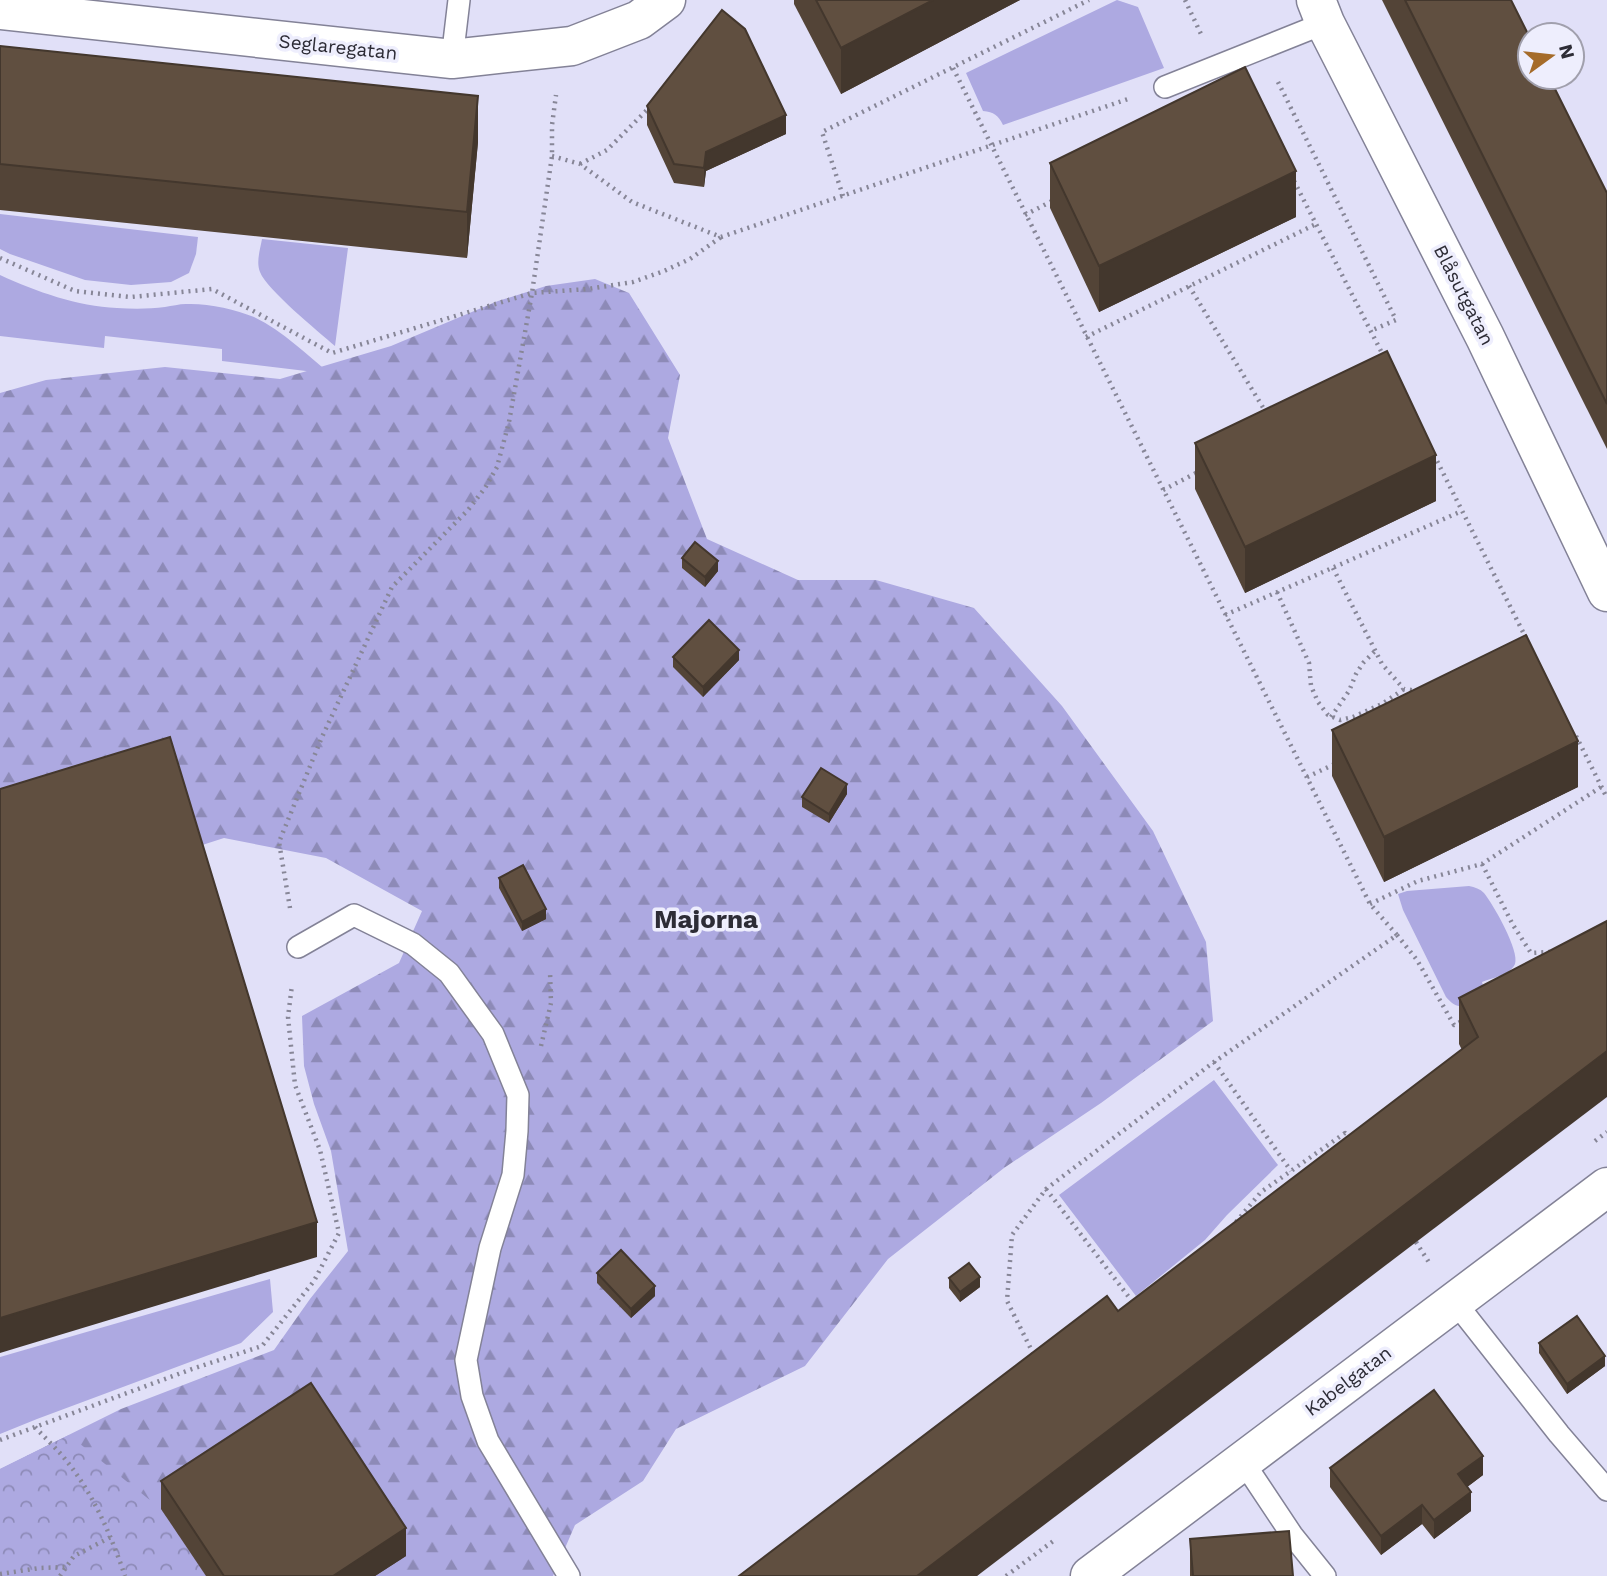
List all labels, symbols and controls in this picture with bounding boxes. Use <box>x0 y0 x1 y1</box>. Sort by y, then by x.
north arrow <box>1516 21 1586 91</box>
street label: Seglaregatan <box>278 29 398 65</box>
text: N <box>1554 42 1580 62</box>
street label: Blåsutgatan <box>1429 241 1499 349</box>
district label: Majorna <box>654 904 758 934</box>
street label: Kabelgatan <box>1300 1341 1396 1421</box>

